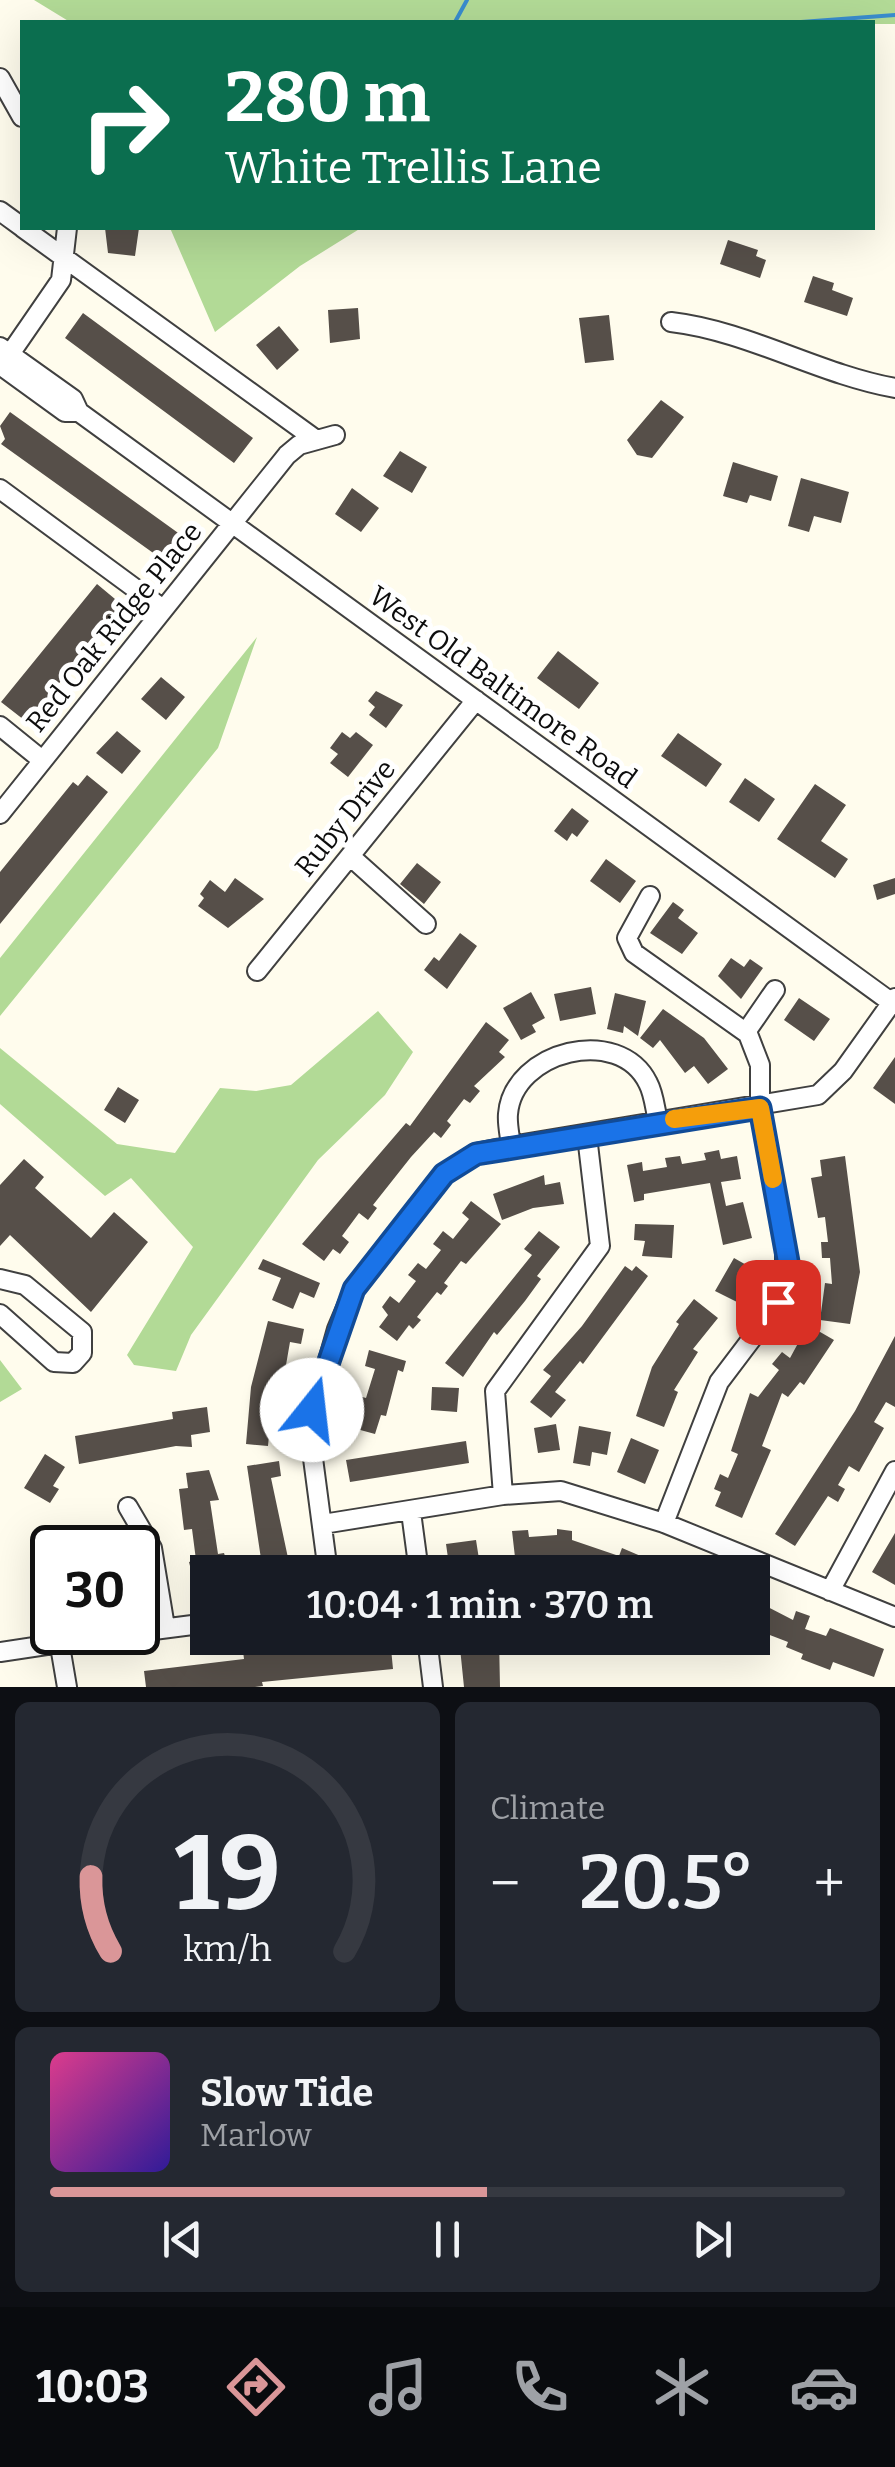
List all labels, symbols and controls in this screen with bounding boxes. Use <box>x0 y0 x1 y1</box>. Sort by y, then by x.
text: 280 m <box>225 56 430 140</box>
icon: right <box>60 60 190 190</box>
text: White Trellis Lane <box>225 141 602 195</box>
street label: Red Oak Ridge Place <box>19 516 209 738</box>
street label: West Old Baltimore Road <box>363 579 643 795</box>
street label: Ruby Drive <box>288 753 402 883</box>
pin <box>736 1260 821 1345</box>
icon: arrive <box>751 1275 806 1330</box>
position arrow <box>260 1358 364 1462</box>
speed limit sign: 30 <box>30 1525 160 1655</box>
text: 10:04 · 1 min · 370 m <box>307 1582 653 1628</box>
text: Climate <box>490 1789 605 1827</box>
text: 19 <box>174 1812 281 1937</box>
text: 20.5° <box>579 1838 755 1928</box>
text: − <box>490 1851 520 1917</box>
text: + <box>814 1851 845 1917</box>
text: km/h <box>183 1928 272 1970</box>
text: Slow Tide <box>200 2070 373 2116</box>
text: Marlow <box>200 2116 312 2154</box>
icon: previous <box>155 2212 210 2267</box>
icon: pause <box>420 2212 475 2267</box>
icon: next <box>685 2212 740 2267</box>
icon: directions <box>221 2352 291 2422</box>
icon: music <box>363 2352 433 2422</box>
icon: phone <box>505 2352 575 2422</box>
icon: climate <box>647 2352 717 2422</box>
icon: car <box>789 2352 859 2422</box>
text: 10:03 <box>36 2360 149 2414</box>

